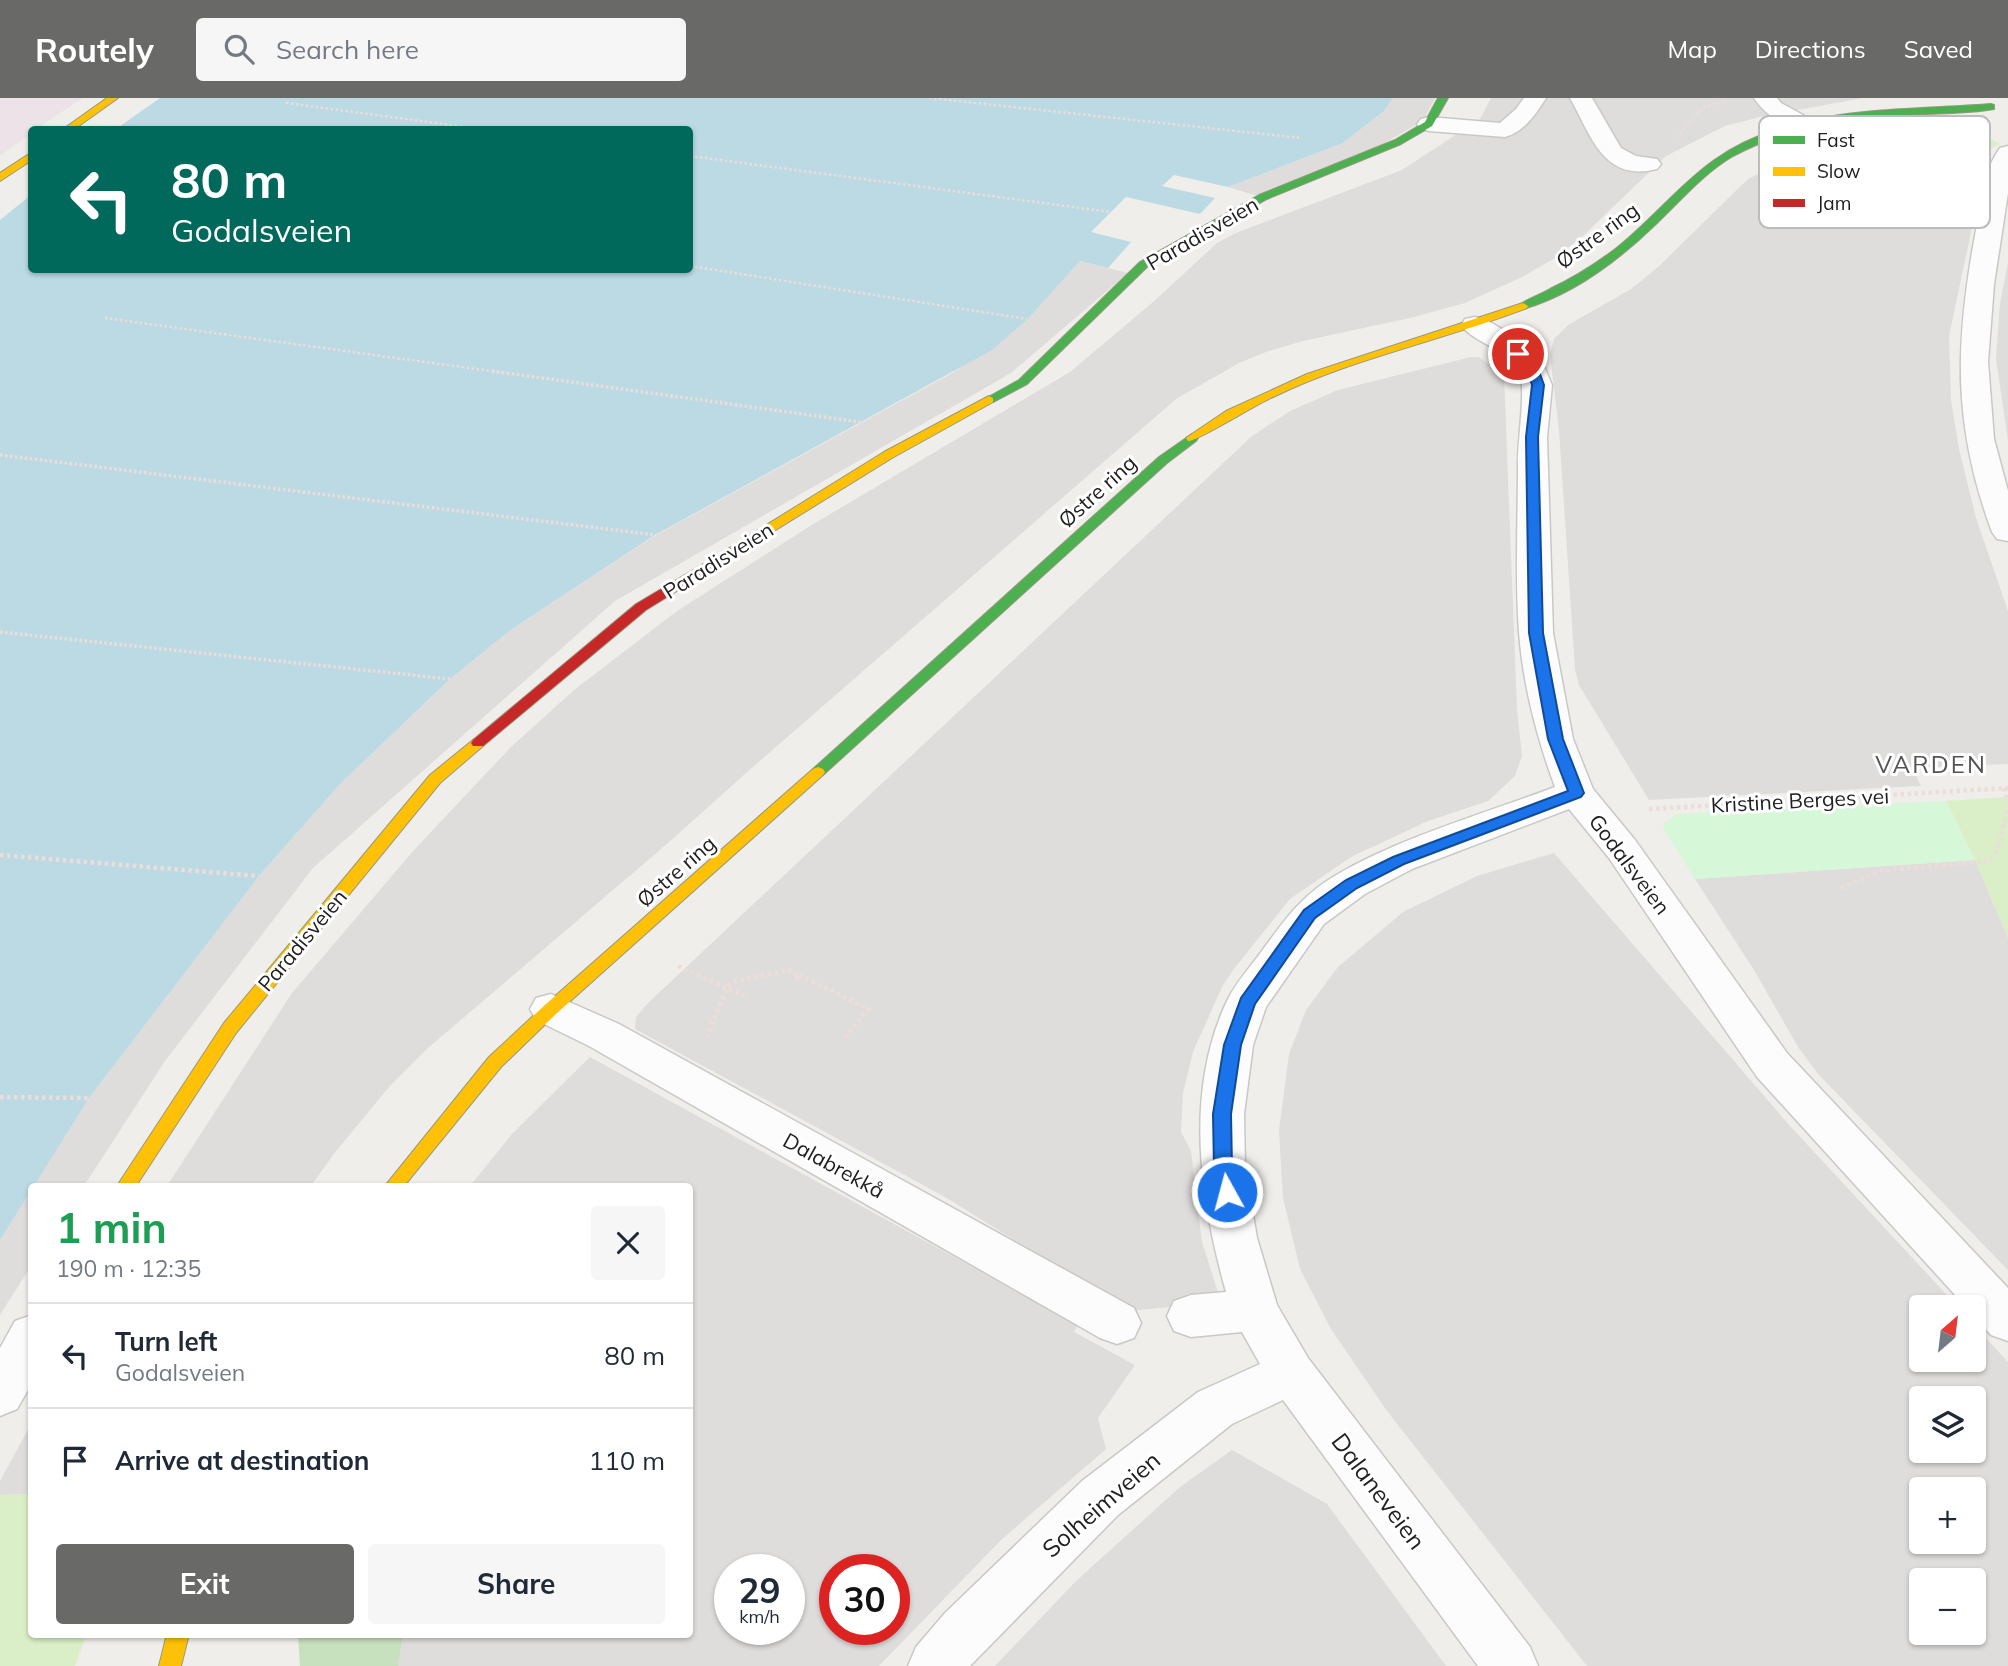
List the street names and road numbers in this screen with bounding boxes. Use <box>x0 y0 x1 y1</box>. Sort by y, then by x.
street label: Paradisveien <box>1141 191 1263 275</box>
street label: Østre ring <box>1551 196 1643 274</box>
street label: Østre ring <box>1053 449 1141 533</box>
street label: Paradisveien <box>658 516 778 604</box>
street label: Kristine Berges vei <box>1710 782 1890 818</box>
street label: Godalsveien <box>1584 809 1676 919</box>
street label: Østre ring <box>631 830 721 912</box>
street label: Paradisveien <box>252 884 352 996</box>
street label: Dalabrekkå <box>779 1127 889 1203</box>
street label: Dalaneveien <box>1326 1427 1432 1555</box>
street label: Solheimveien <box>1036 1445 1166 1563</box>

